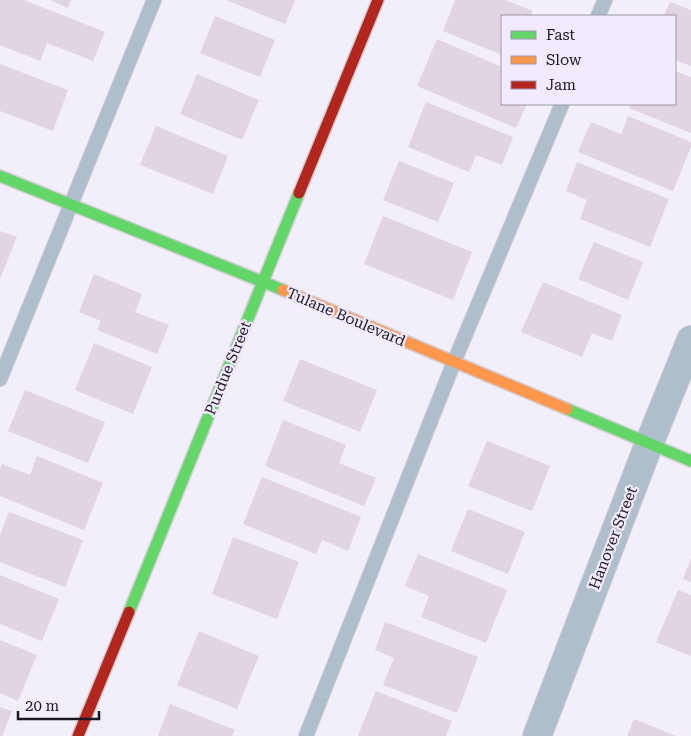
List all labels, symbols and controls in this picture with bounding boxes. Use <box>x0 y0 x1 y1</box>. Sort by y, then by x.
legend <box>501 15 676 105</box>
text: Fast <box>546 26 576 44</box>
text: Slow <box>546 51 582 69</box>
text: Jam <box>546 76 576 94</box>
street label: Tulane Boulevard <box>284 284 408 350</box>
street label: Purdue Street <box>201 318 255 417</box>
street label: Hanover Street <box>585 484 641 592</box>
scale bar <box>18 688 99 720</box>
text: 20 m <box>25 697 60 715</box>

